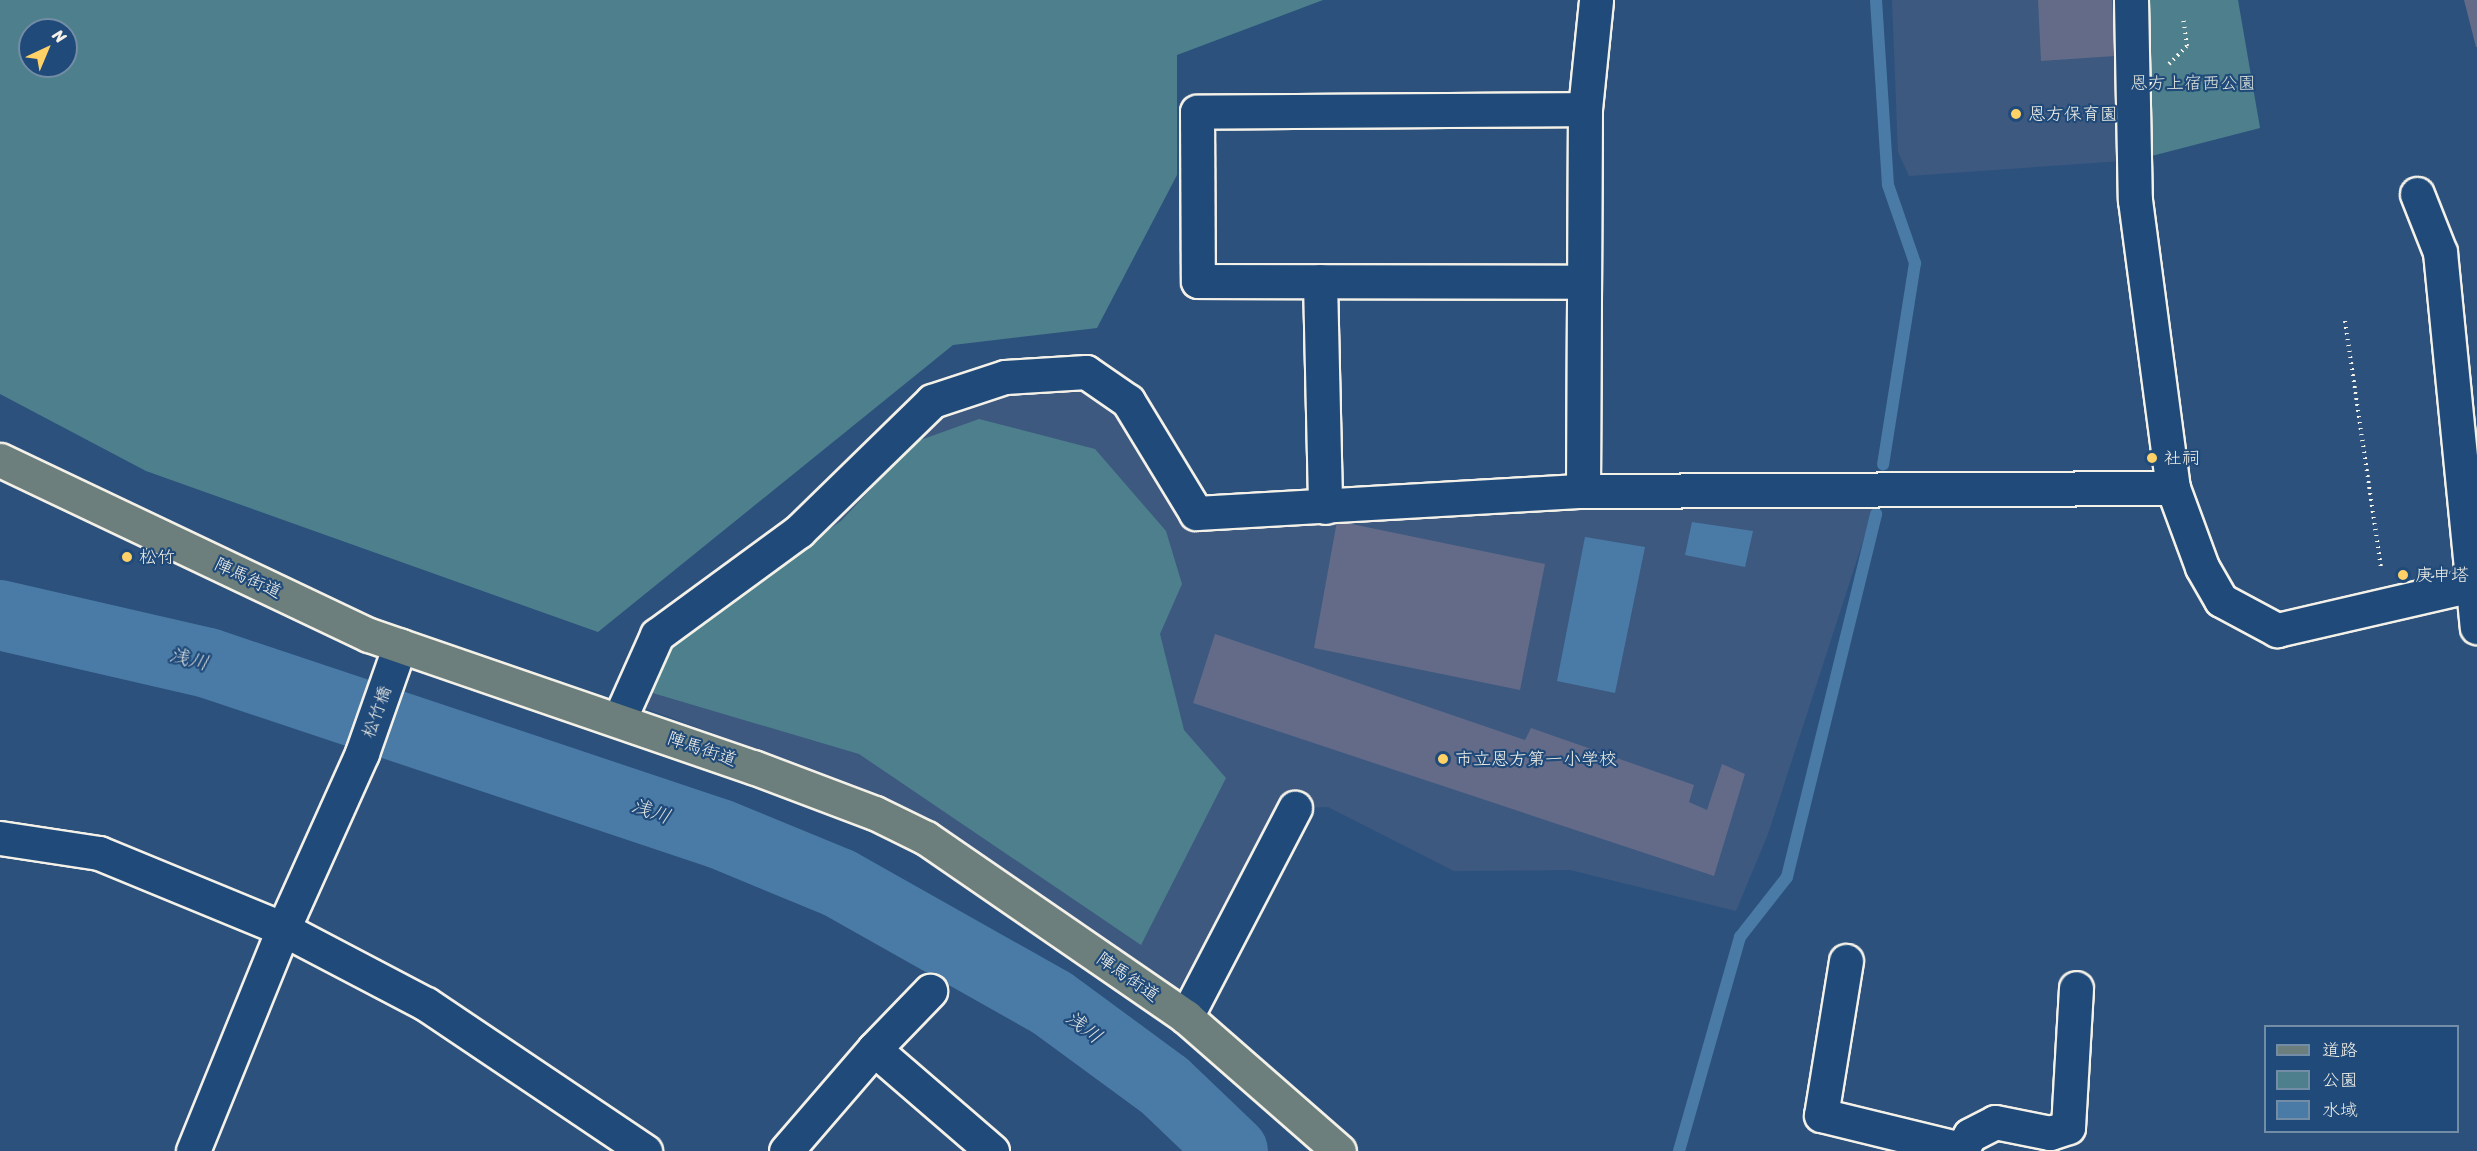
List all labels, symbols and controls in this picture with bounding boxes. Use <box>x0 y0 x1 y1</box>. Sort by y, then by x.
north arrow <box>18 18 78 78</box>
text: N <box>45 22 74 50</box>
park label: 恩方上宿西公園 <box>2130 72 2256 94</box>
place label: 恩方保育園 <box>2028 103 2118 125</box>
marker: 恩方保育園 <box>2009 107 2023 121</box>
place label: 社祠 <box>2164 447 2200 469</box>
marker: 社祠 <box>2145 451 2159 465</box>
place label: 松竹 <box>139 546 175 568</box>
marker: 松竹 <box>120 550 134 564</box>
street label: 陣馬街道 <box>211 553 285 603</box>
place label: 庚申塔 <box>2415 564 2469 586</box>
marker: 庚申塔 <box>2396 568 2410 582</box>
water label: 浅川 <box>167 643 211 675</box>
street label: 松竹橋 <box>358 683 396 741</box>
street label: 陣馬街道 <box>664 727 740 771</box>
place label: 市立恩方第一小学校 <box>1455 748 1617 770</box>
marker: 市立恩方第一小学校 <box>1436 752 1450 766</box>
water label: 浅川 <box>628 793 674 829</box>
street label: 陣馬街道 <box>1092 948 1164 1006</box>
water label: 浅川 <box>1061 1005 1107 1049</box>
legend <box>2264 1025 2459 1133</box>
text: 道路 <box>2322 1034 2358 1066</box>
text: 公園 <box>2322 1064 2358 1096</box>
text: 水域 <box>2322 1094 2358 1126</box>

